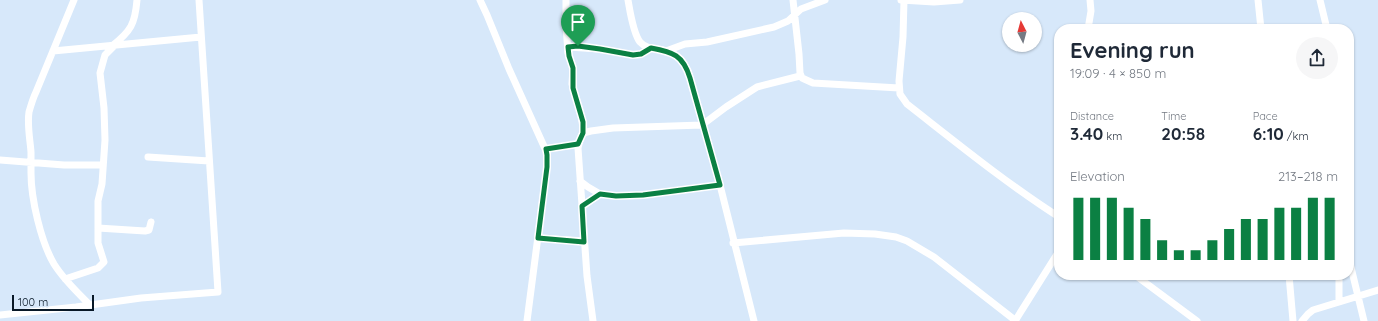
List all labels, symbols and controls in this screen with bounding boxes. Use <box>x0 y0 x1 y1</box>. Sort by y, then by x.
pin <box>561 5 595 46</box>
icon: arrive <box>567 11 589 33</box>
north arrow <box>1002 12 1042 52</box>
map controls <box>1002 12 1042 52</box>
text: Evening run <box>1070 36 1195 64</box>
button: share <box>1296 37 1338 79</box>
text: 19:09 · 4 × 850 m <box>1070 65 1166 81</box>
text: Distance <box>1070 109 1114 123</box>
text: Time <box>1161 109 1187 123</box>
text: Pace <box>1253 109 1278 123</box>
text: 3.40 <box>1070 123 1103 144</box>
text: 20:58 <box>1161 123 1205 144</box>
text: 6:10 <box>1253 123 1284 144</box>
text: km <box>1103 129 1122 143</box>
text: /km <box>1284 129 1308 143</box>
text: Elevation <box>1070 168 1125 184</box>
text: 213–218 m <box>1278 168 1338 184</box>
scale bar <box>12 293 94 312</box>
text: 100 m <box>18 295 48 309</box>

